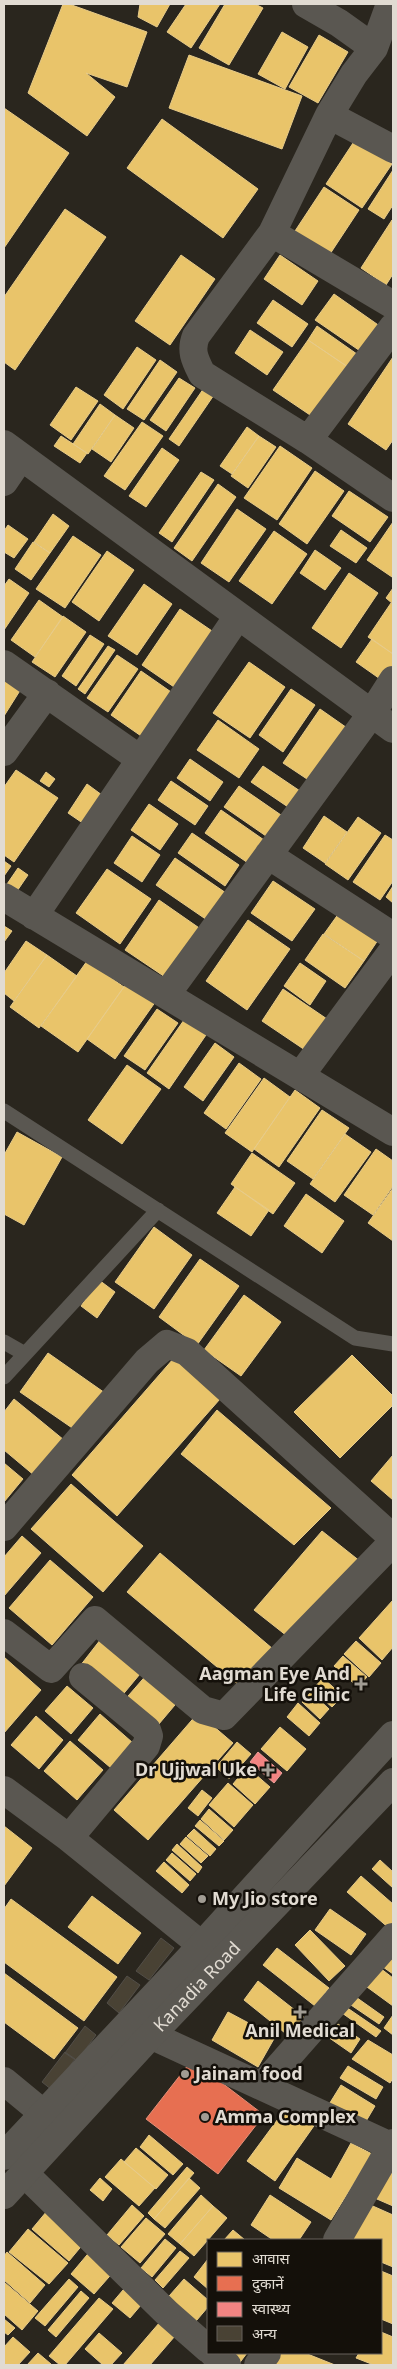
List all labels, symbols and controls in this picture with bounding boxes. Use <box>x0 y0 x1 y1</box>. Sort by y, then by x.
place label: Aagman Eye And Life Clinic <box>199 1661 350 1706</box>
marker: Aagman Eye And Life Clinic <box>354 1677 368 1691</box>
place label: Dr Ujjwal Uke <box>135 1757 257 1781</box>
marker: Dr Ujjwal Uke <box>261 1763 275 1777</box>
place label: My Jio store <box>212 1886 318 1910</box>
marker: My Jio store <box>196 1893 208 1905</box>
street label: Kanadia Road <box>148 1936 245 2036</box>
marker: Anil Medical <box>294 2006 306 2018</box>
place label: Anil Medical <box>245 2018 355 2042</box>
place label: Jainam food <box>193 2061 303 2085</box>
marker: Jainam food <box>179 2068 191 2080</box>
place label: Amma Complex <box>215 2104 356 2128</box>
marker: Amma Complex <box>199 2111 211 2123</box>
legend <box>207 2239 382 2354</box>
text: आवास <box>252 2248 291 2268</box>
text: दुकानें <box>252 2273 284 2294</box>
text: स्वास्थ्य <box>252 2298 290 2318</box>
text: अन्य <box>252 2323 277 2343</box>

